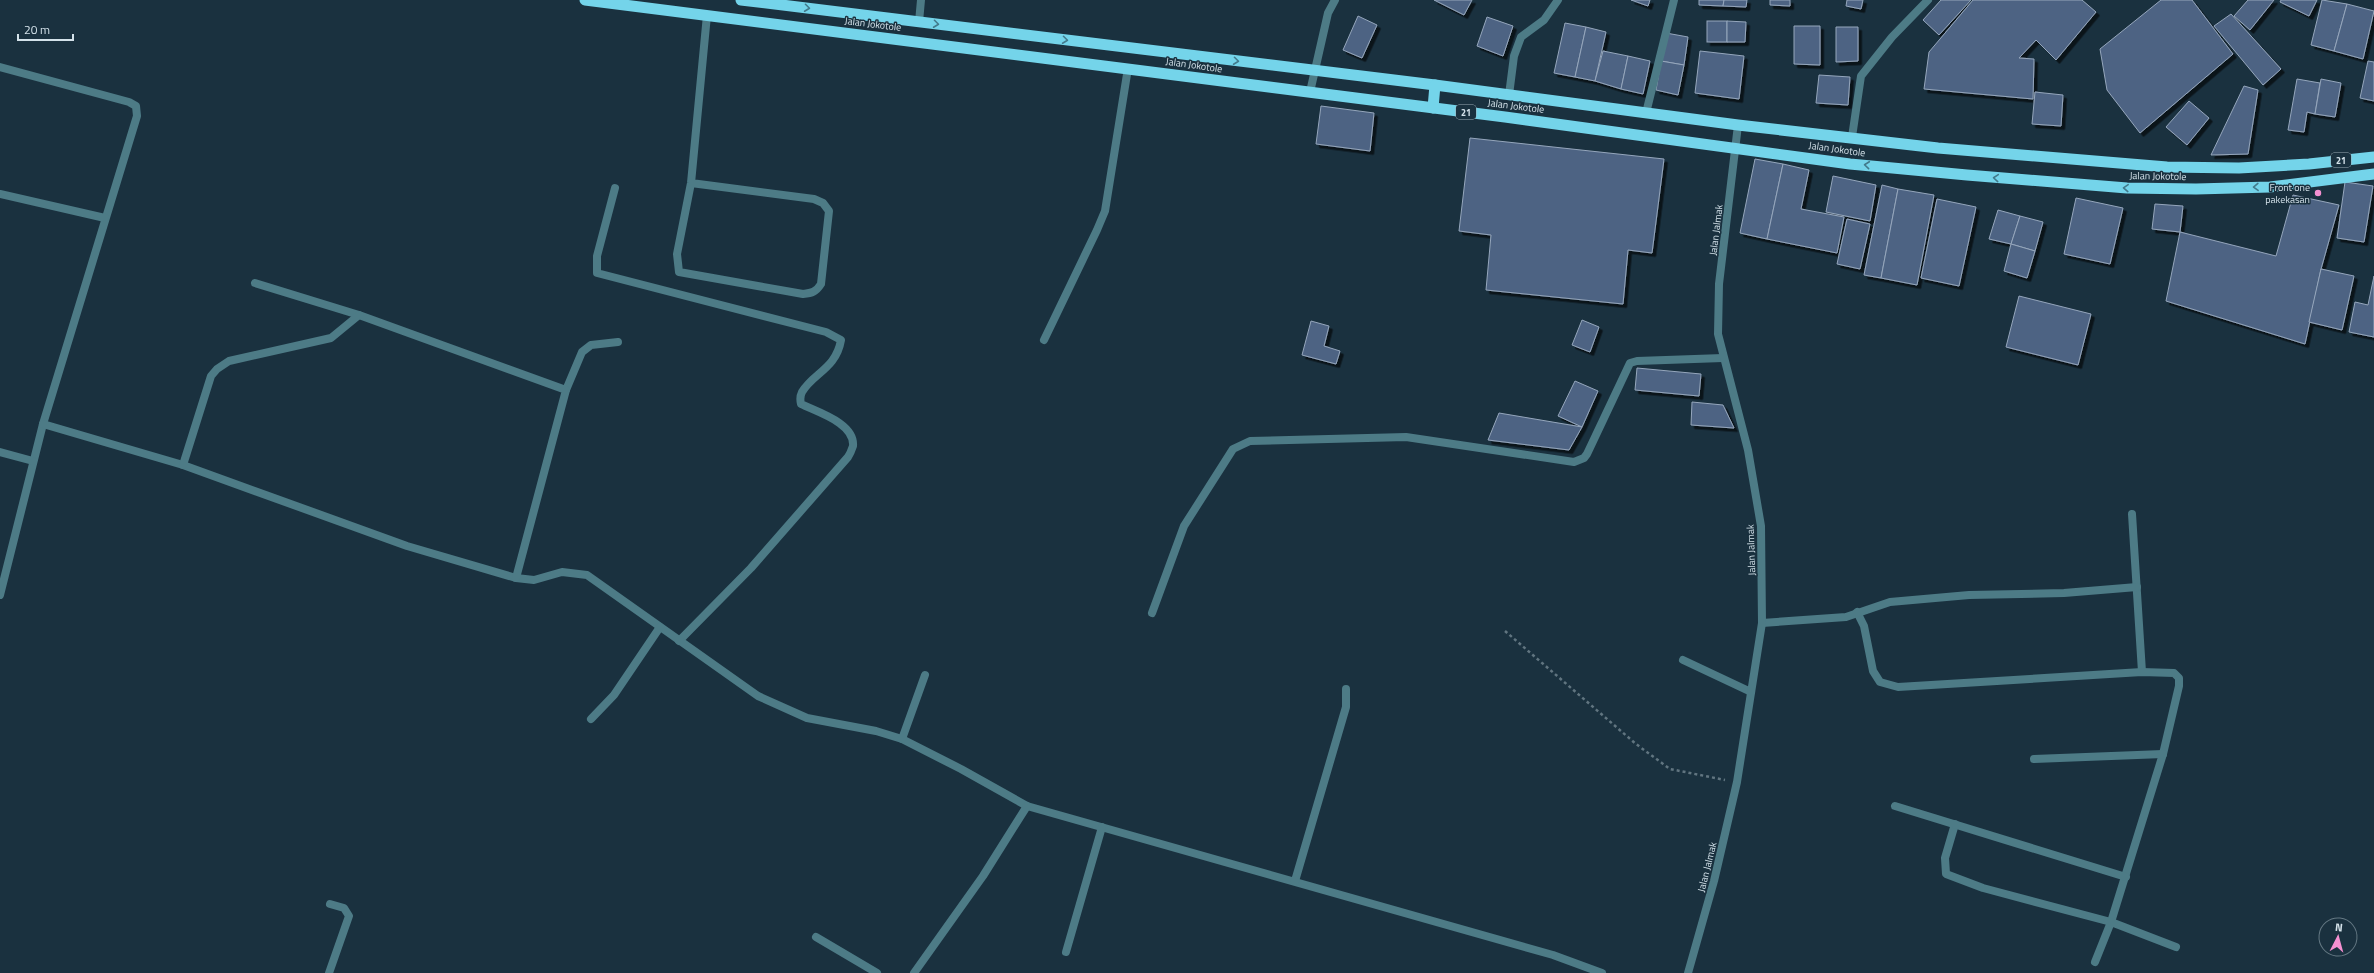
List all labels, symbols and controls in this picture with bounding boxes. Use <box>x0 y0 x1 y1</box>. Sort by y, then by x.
one-way arrow <box>804 3 810 12</box>
street label: Jalan Jokotole <box>844 13 902 35</box>
scale bar <box>18 16 73 42</box>
one-way arrow <box>933 19 939 28</box>
text: 20 m <box>24 20 50 39</box>
one-way arrow <box>1062 35 1068 44</box>
street label: Jalan Jokotole <box>1165 54 1223 76</box>
one-way arrow <box>1233 56 1239 65</box>
street label: Jalan Jokotole <box>1487 95 1545 117</box>
road number: 21 <box>1456 105 1476 119</box>
street label: Jalan Jokotole <box>1808 138 1866 160</box>
road number: 21 <box>2331 153 2351 167</box>
one-way arrow <box>1864 161 1870 170</box>
street label: Jalan Jokotole <box>2129 168 2187 184</box>
one-way arrow <box>1993 174 1999 183</box>
place label: Front one pakekasan <box>2265 180 2310 207</box>
one-way arrow <box>2123 183 2129 192</box>
one-way arrow <box>2253 183 2259 192</box>
marker: Front one pakekasan <box>2313 188 2323 198</box>
street label: Jalan Jalmak <box>1705 203 1727 256</box>
street label: Jalan Jalmak <box>1743 524 1759 576</box>
street label: Jalan Jalmak <box>1694 840 1721 894</box>
north arrow <box>2318 917 2358 957</box>
text: N <box>2334 919 2344 935</box>

